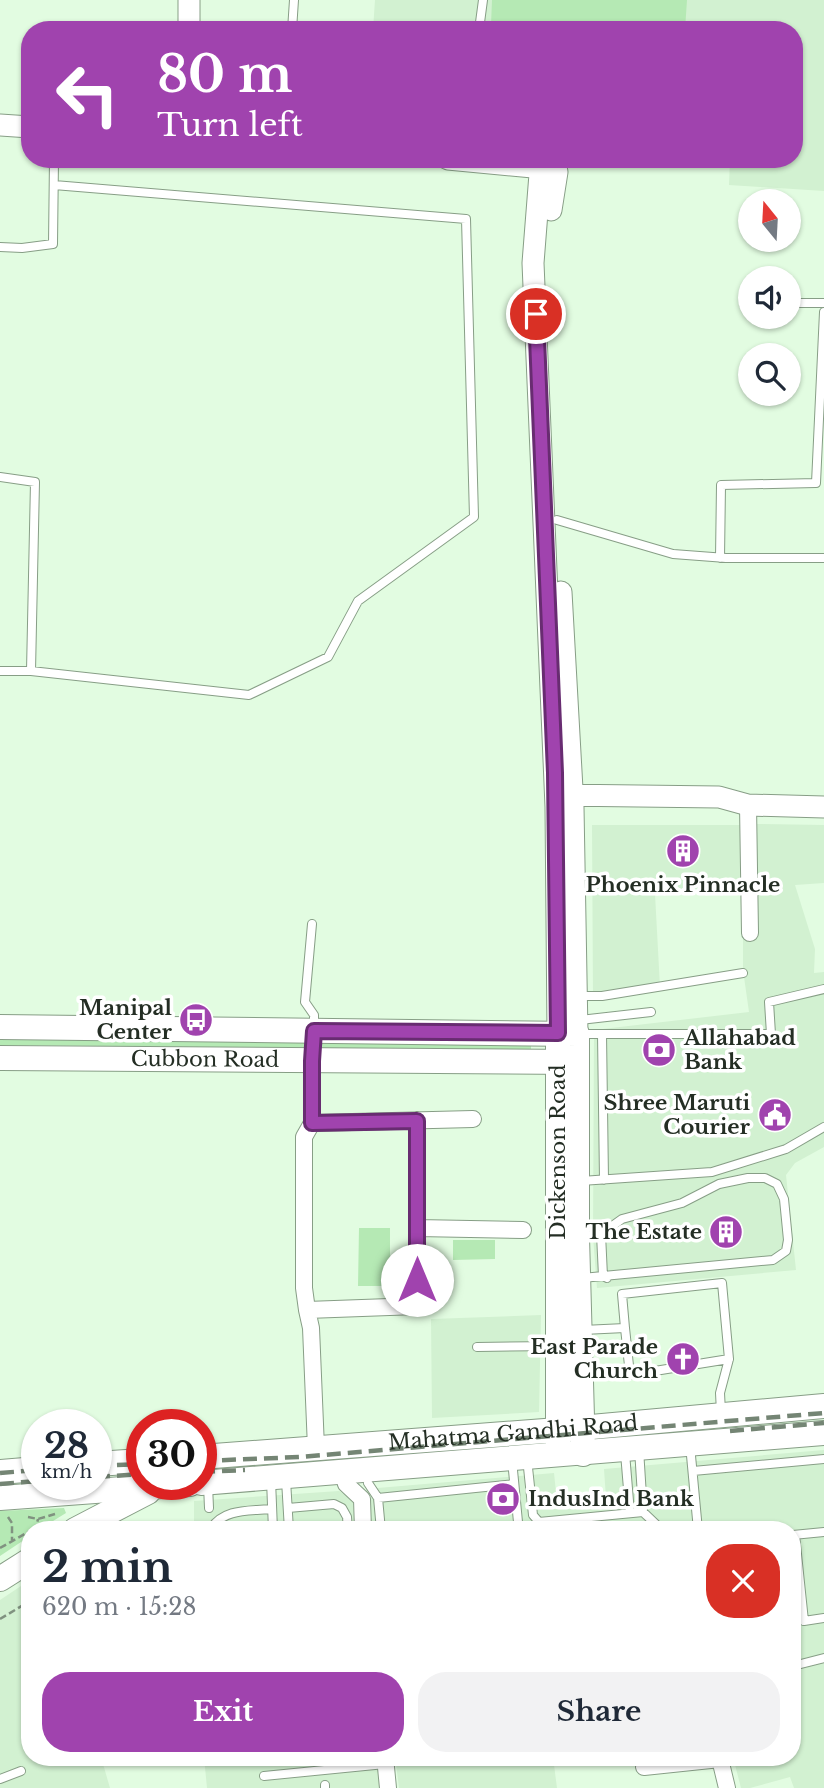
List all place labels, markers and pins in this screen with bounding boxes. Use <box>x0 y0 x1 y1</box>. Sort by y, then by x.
pin <box>506 284 566 344</box>
building icon: Phoenix Pinnacle <box>664 832 702 870</box>
place label: Phoenix Pinnacle <box>586 872 780 898</box>
place label: Manipal Center <box>79 995 173 1045</box>
bus stop icon: Manipal Center <box>177 1001 215 1039</box>
place label: Allahabad Bank <box>683 1025 796 1075</box>
bank icon: Allahabad Bank <box>640 1031 678 1069</box>
place label: Shree Maruti Courier <box>604 1090 751 1140</box>
public building icon: Shree Maruti Courier <box>756 1096 794 1134</box>
building icon: The Estate <box>707 1213 745 1251</box>
place label: The Estate <box>586 1219 702 1245</box>
place label: East Parade Church <box>530 1334 658 1384</box>
church icon: East Parade Church <box>664 1340 702 1378</box>
bank icon: IndusInd Bank <box>484 1480 522 1518</box>
place label: IndusInd Bank <box>528 1486 695 1512</box>

